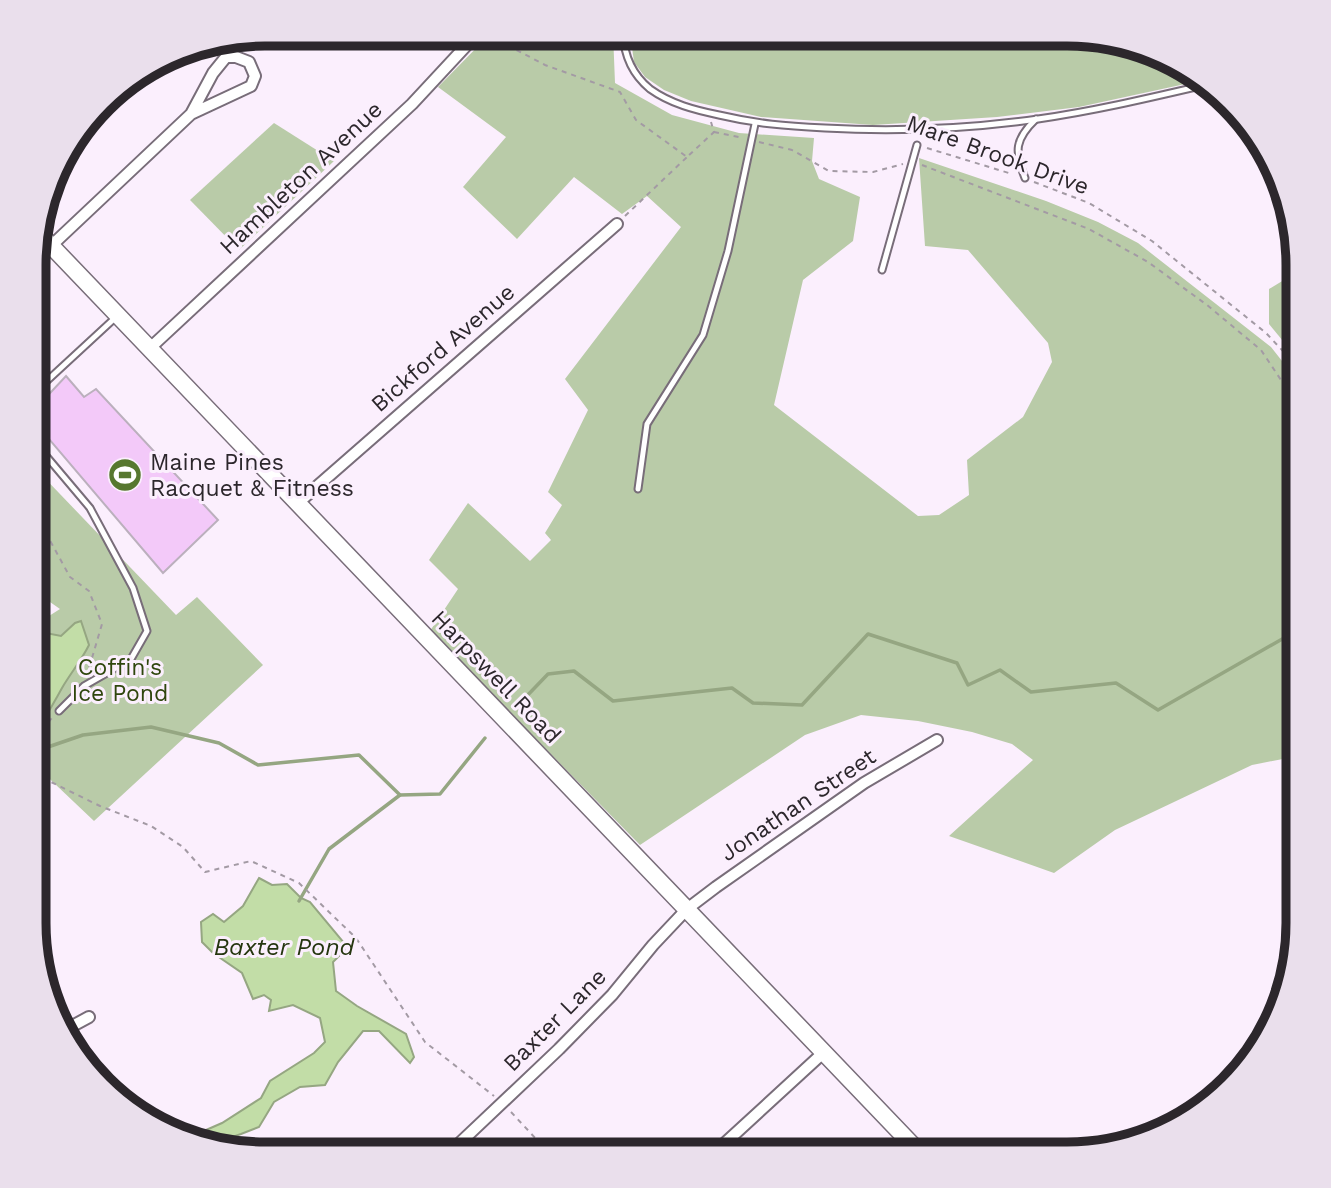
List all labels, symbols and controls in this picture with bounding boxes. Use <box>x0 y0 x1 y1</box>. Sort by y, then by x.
street label: Hambleton Avenue <box>214 96 388 260</box>
street label: Mare Brook Drive <box>903 110 1093 200</box>
street label: Bickford Avenue <box>366 278 520 418</box>
place label: Maine Pines Racquet & Fitness <box>150 449 354 502</box>
sports icon: Maine Pines Racquet & Fitness <box>106 456 144 494</box>
street label: Harpswell Road <box>426 605 566 749</box>
park label: Coffin's Ice Pond <box>72 654 168 707</box>
street label: Jonathan Street <box>715 743 881 867</box>
water label: Baxter Pond <box>214 933 356 961</box>
street label: Baxter Lane <box>498 963 612 1077</box>

